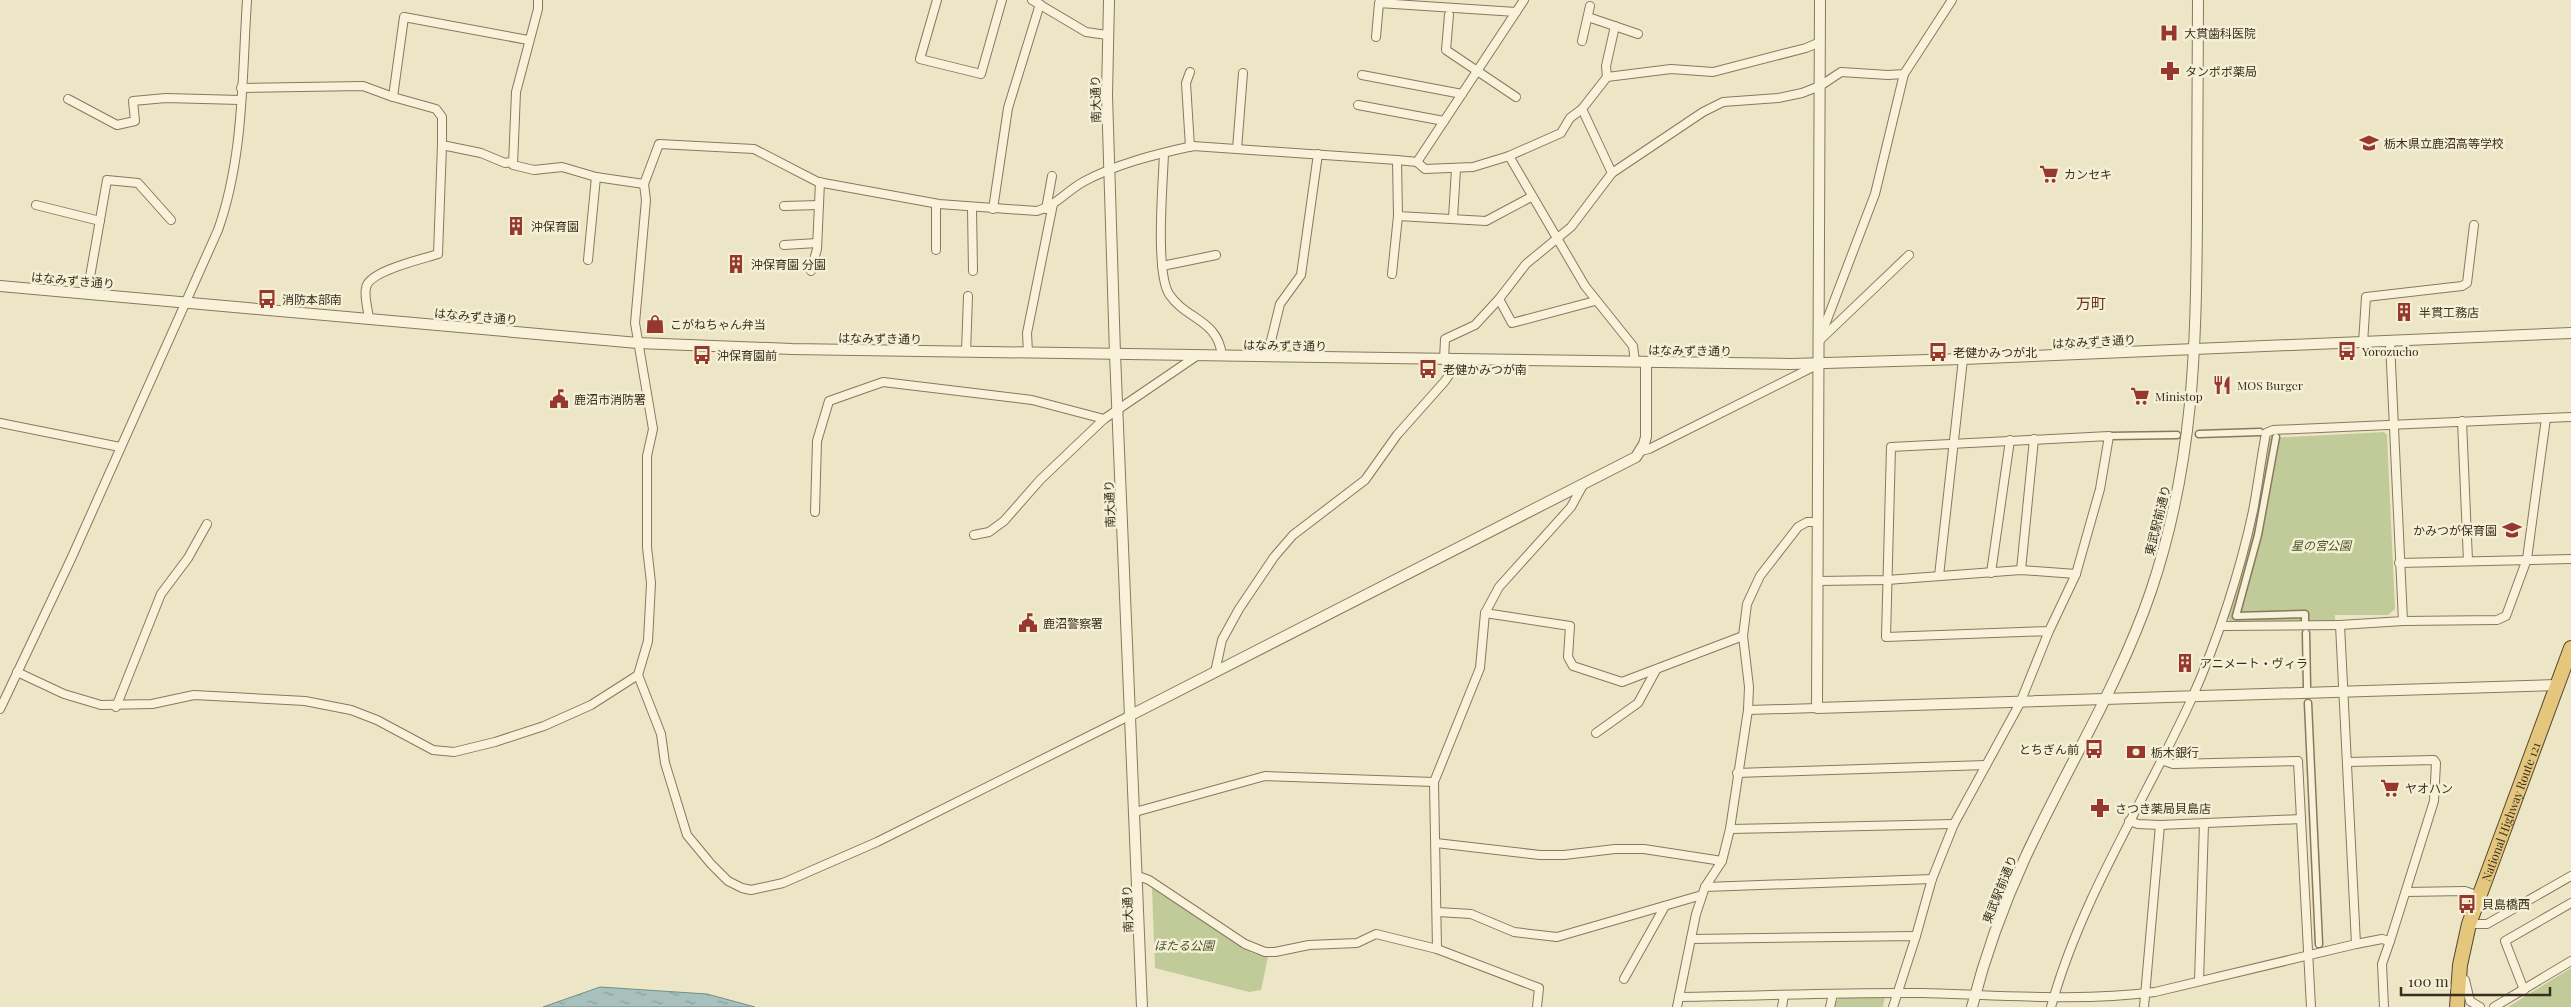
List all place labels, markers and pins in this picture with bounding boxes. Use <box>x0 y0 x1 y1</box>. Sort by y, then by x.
hospital icon: 大貫歯科医院 <box>2158 22 2180 44</box>
place label: 大貫歯科医院 <box>2184 25 2256 41</box>
pharmacy icon: タンポポ薬局 <box>2159 60 2181 82</box>
place label: タンポポ薬局 <box>2185 63 2257 79</box>
school or university icon: 栃木県立鹿沼高等学校 <box>2358 132 2380 154</box>
place label: 栃木県立鹿沼高等学校 <box>2384 135 2504 151</box>
supermarket icon: カンセキ <box>2038 163 2060 185</box>
place label: カンセキ <box>2064 166 2112 182</box>
building icon: 沖保育園 <box>505 215 527 237</box>
place label: 沖保育園 <box>531 218 579 234</box>
building icon: 沖保育園 分園 <box>725 253 747 275</box>
place label: 沖保育園 分園 <box>751 256 826 272</box>
bus stop icon: 消防本部南 <box>256 288 278 310</box>
place label: 消防本部南 <box>282 291 342 307</box>
building icon: 半貫工務店 <box>2393 301 2415 323</box>
place label: 半貫工務店 <box>2419 304 2479 320</box>
shop icon: こがねちゃん弁当 <box>644 313 666 335</box>
place label: こがねちゃん弁当 <box>670 316 766 332</box>
bus stop icon: Yorozucho <box>2336 340 2358 362</box>
bus stop icon: 老健かみつが北 <box>1927 341 1949 363</box>
place label: Yorozucho <box>2361 343 2419 359</box>
bus stop icon: 沖保育園前 <box>691 344 713 366</box>
place label: 老健かみつが北 <box>1953 344 2037 360</box>
place label: 沖保育園前 <box>717 347 777 363</box>
bus stop icon: 老健かみつが南 <box>1417 358 1439 380</box>
place label: 老健かみつが南 <box>1443 361 1527 377</box>
restaurant icon: MOS Burger <box>2211 374 2233 396</box>
place label: MOS Burger <box>2237 377 2304 393</box>
supermarket icon: Ministop <box>2129 385 2151 407</box>
public building icon: 鹿沼市消防署 <box>548 388 570 410</box>
place label: Ministop <box>2155 388 2203 404</box>
place label: 鹿沼市消防署 <box>574 391 646 407</box>
school or university icon: かみつが保育園 <box>2501 519 2523 541</box>
place label: かみつが保育園 <box>2413 522 2497 538</box>
public building icon: 鹿沼警察署 <box>1017 612 1039 634</box>
place label: 鹿沼警察署 <box>1043 615 1103 631</box>
building icon: アニメート・ヴィラ <box>2174 652 2196 674</box>
place label: アニメート・ヴィラ <box>2200 655 2308 671</box>
bus stop icon: とちぎん前 <box>2083 738 2105 760</box>
place label: とちぎん前 <box>2019 741 2079 757</box>
bank icon: 栃木銀行 <box>2125 741 2147 763</box>
place label: 栃木銀行 <box>2151 744 2199 760</box>
supermarket icon: ヤオハン <box>2379 777 2401 799</box>
place label: ヤオハン <box>2405 780 2453 796</box>
pharmacy icon: さつき薬局貝島店 <box>2089 797 2111 819</box>
place label: さつき薬局貝島店 <box>2115 800 2211 816</box>
bus stop icon: 貝島橋西 <box>2456 893 2478 915</box>
place label: 貝島橋西 <box>2482 896 2530 912</box>

